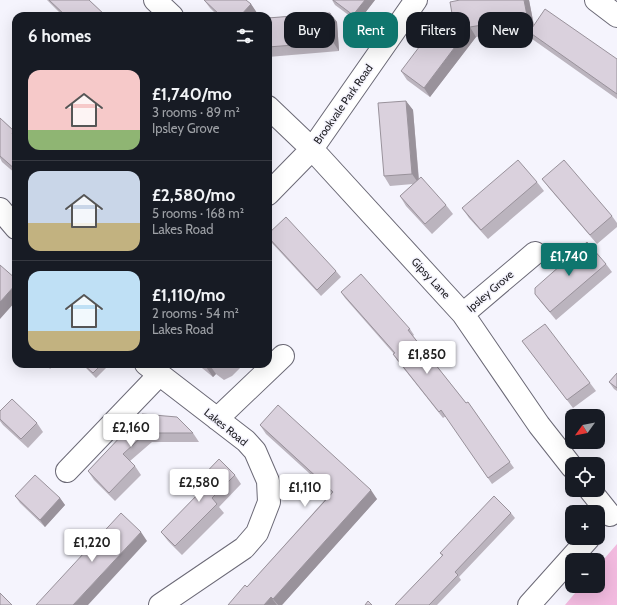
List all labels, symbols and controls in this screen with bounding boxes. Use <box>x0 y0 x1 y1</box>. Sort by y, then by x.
chip: Buy <box>284 12 335 48</box>
chip: Rent <box>343 12 398 48</box>
chip: Filters <box>406 12 470 48</box>
chip: New <box>478 12 533 48</box>
icon: filters <box>234 25 256 47</box>
text: 6 homes <box>28 26 91 46</box>
street label: Brookvale Park Road <box>310 61 376 147</box>
text: £1,740/mo <box>152 84 232 104</box>
icon: home <box>60 86 108 134</box>
text: 3 rooms · 89 m² <box>152 104 240 120</box>
text: Ipsley Grove <box>152 120 219 136</box>
text: £2,580/mo <box>152 185 235 205</box>
icon: home <box>60 187 108 235</box>
text: 5 rooms · 168 m² <box>152 205 244 221</box>
text: Lakes Road <box>152 221 213 237</box>
pin: £1,740 <box>536 243 602 277</box>
text: £1,740 <box>550 248 588 264</box>
street label: Gipsy Lane <box>409 255 454 302</box>
street label: Ipsley Grove <box>464 267 517 315</box>
text: £1,110/mo <box>152 285 225 305</box>
icon: home <box>60 287 108 335</box>
text: 2 rooms · 54 m² <box>152 305 239 321</box>
text: Lakes Road <box>152 321 213 337</box>
pin: £1,850 <box>394 341 460 375</box>
text: £1,850 <box>408 346 446 362</box>
street label: Lakes Road <box>201 405 251 449</box>
north arrow <box>565 409 605 449</box>
map controls <box>565 409 605 593</box>
pin: £2,160 <box>98 414 164 448</box>
text: £2,160 <box>112 419 150 435</box>
button: locate <box>565 457 605 497</box>
pin: £2,580 <box>166 469 232 503</box>
text: £2,580 <box>179 474 219 490</box>
pin: £1,110 <box>272 474 338 508</box>
text: £1,110 <box>288 479 322 495</box>
button: + <box>565 505 605 545</box>
pin: £1,220 <box>59 529 125 563</box>
text: £1,220 <box>73 534 111 550</box>
button: − <box>565 553 605 593</box>

